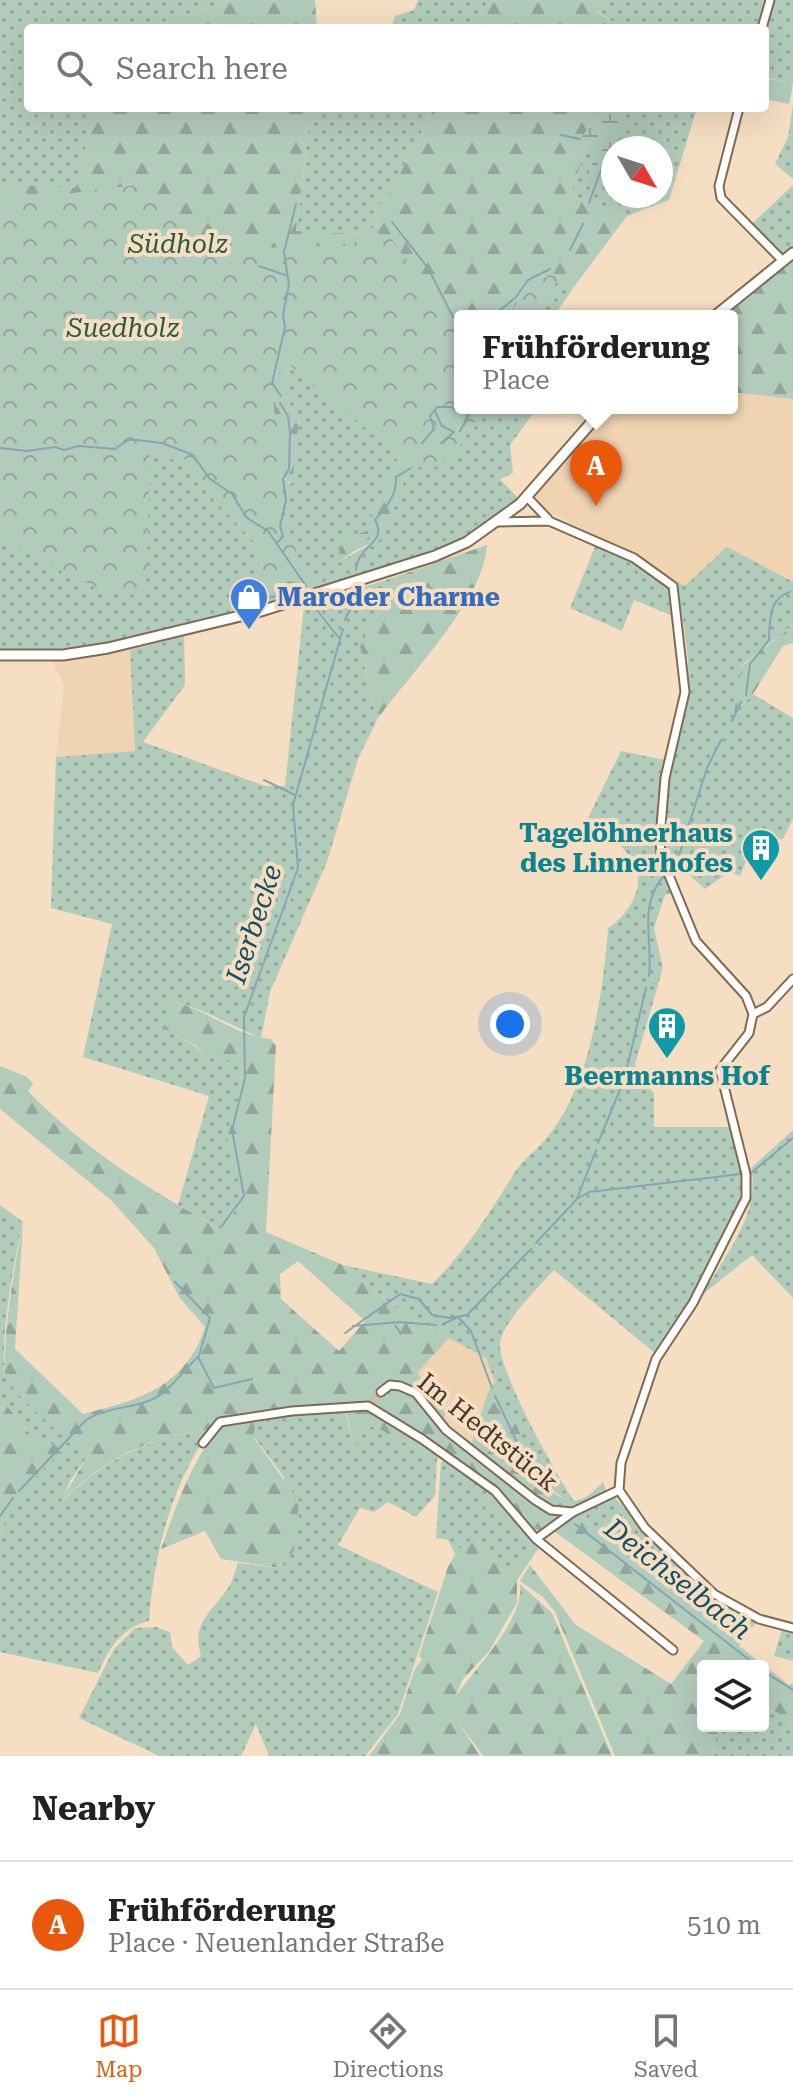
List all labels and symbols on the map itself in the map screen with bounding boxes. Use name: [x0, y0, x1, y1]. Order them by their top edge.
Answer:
north arrow: [601, 136, 673, 208]
park label: Südholz: [127, 229, 228, 259]
park label: Suedholz: [66, 313, 179, 343]
pin: A: [570, 440, 622, 506]
shop icon: Maroder Charme: [228, 576, 270, 631]
place label: Maroder Charme: [277, 582, 500, 612]
place label: Tagelöhnerhaus des Linnerhofes: [519, 818, 733, 878]
building icon: Tagelöhnerhaus des Linnerhofes: [740, 827, 782, 882]
water label: Iserbecke: [219, 861, 289, 988]
your location: [490, 1004, 530, 1044]
building icon: Beermanns Hof: [646, 1005, 688, 1060]
place label: Beermanns Hof: [564, 1061, 771, 1091]
street label: Im Hedtstück: [412, 1366, 564, 1498]
water label: Deichselbach: [597, 1511, 758, 1646]

